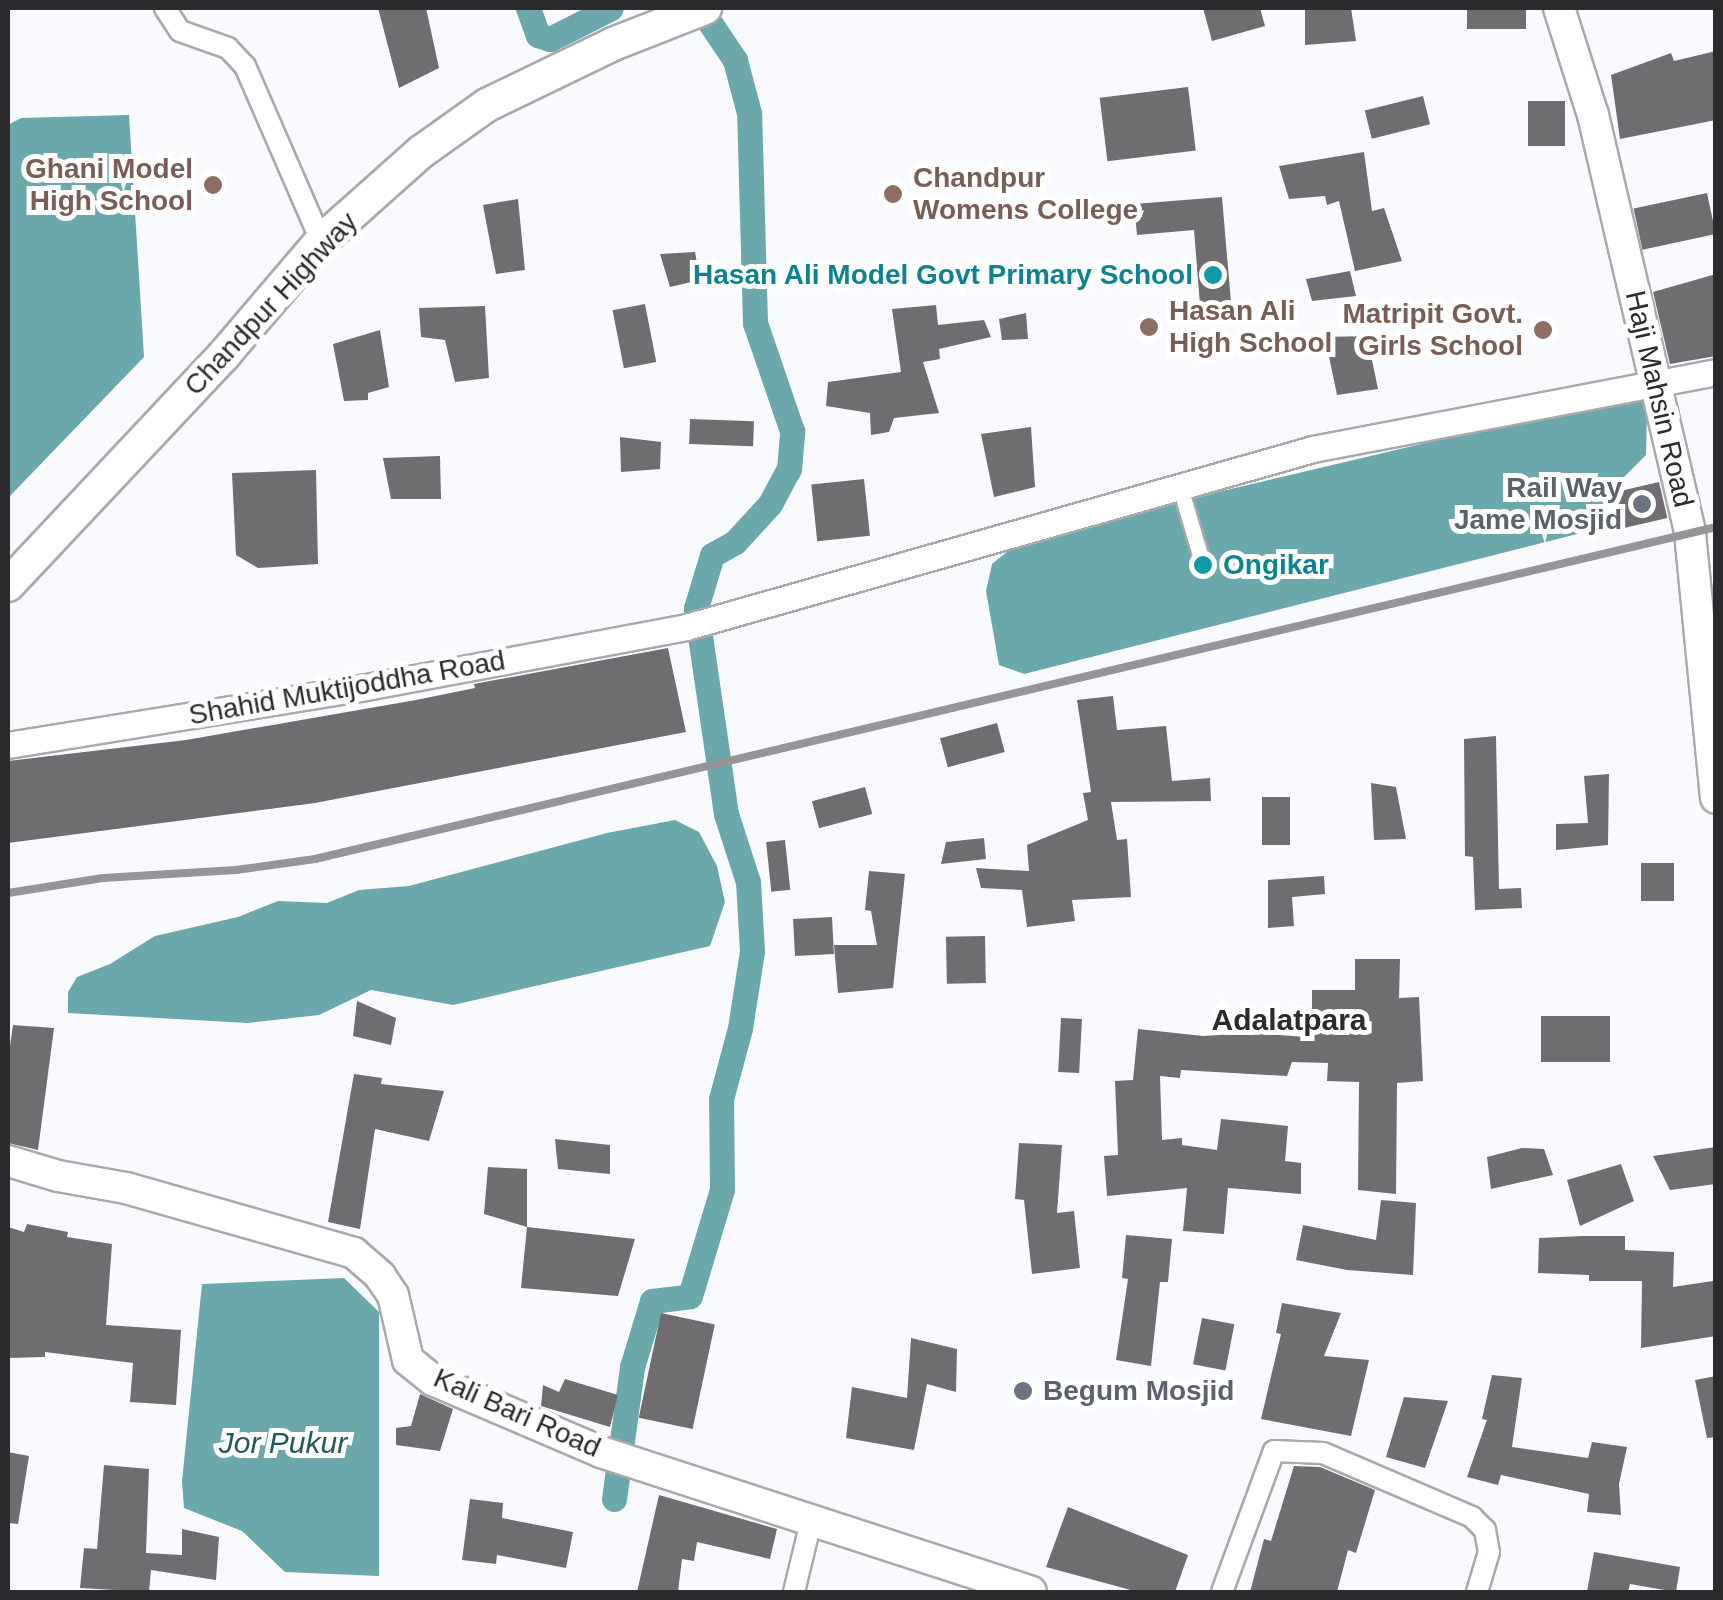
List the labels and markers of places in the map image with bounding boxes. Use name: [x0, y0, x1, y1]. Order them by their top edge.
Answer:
place label: Ghani Model High School: [25, 152, 193, 218]
place label: Chandpur Womens College: [913, 161, 1138, 227]
marker: Ghani Model High School: [202, 174, 224, 196]
marker: Chandpur Womens College: [882, 183, 904, 205]
place label: Hasan Ali Model Govt Primary School: [692, 258, 1193, 292]
marker: Hasan Ali Model Govt Primary School: [1202, 264, 1224, 286]
place label: Hasan Ali High School: [1169, 294, 1332, 360]
place label: Matripit Govt. Girls School: [1343, 297, 1523, 363]
marker: Hasan Ali High School: [1138, 316, 1160, 338]
marker: Matripit Govt. Girls School: [1532, 319, 1554, 341]
place label: Rail Way Jame Mosjid: [1454, 471, 1622, 537]
marker: Rail Way Jame Mosjid: [1631, 493, 1653, 515]
place label: Ongikar: [1223, 548, 1329, 582]
marker: Ongikar: [1192, 554, 1214, 576]
place label: Begum Mosjid: [1043, 1374, 1234, 1408]
marker: Begum Mosjid: [1012, 1380, 1034, 1402]

